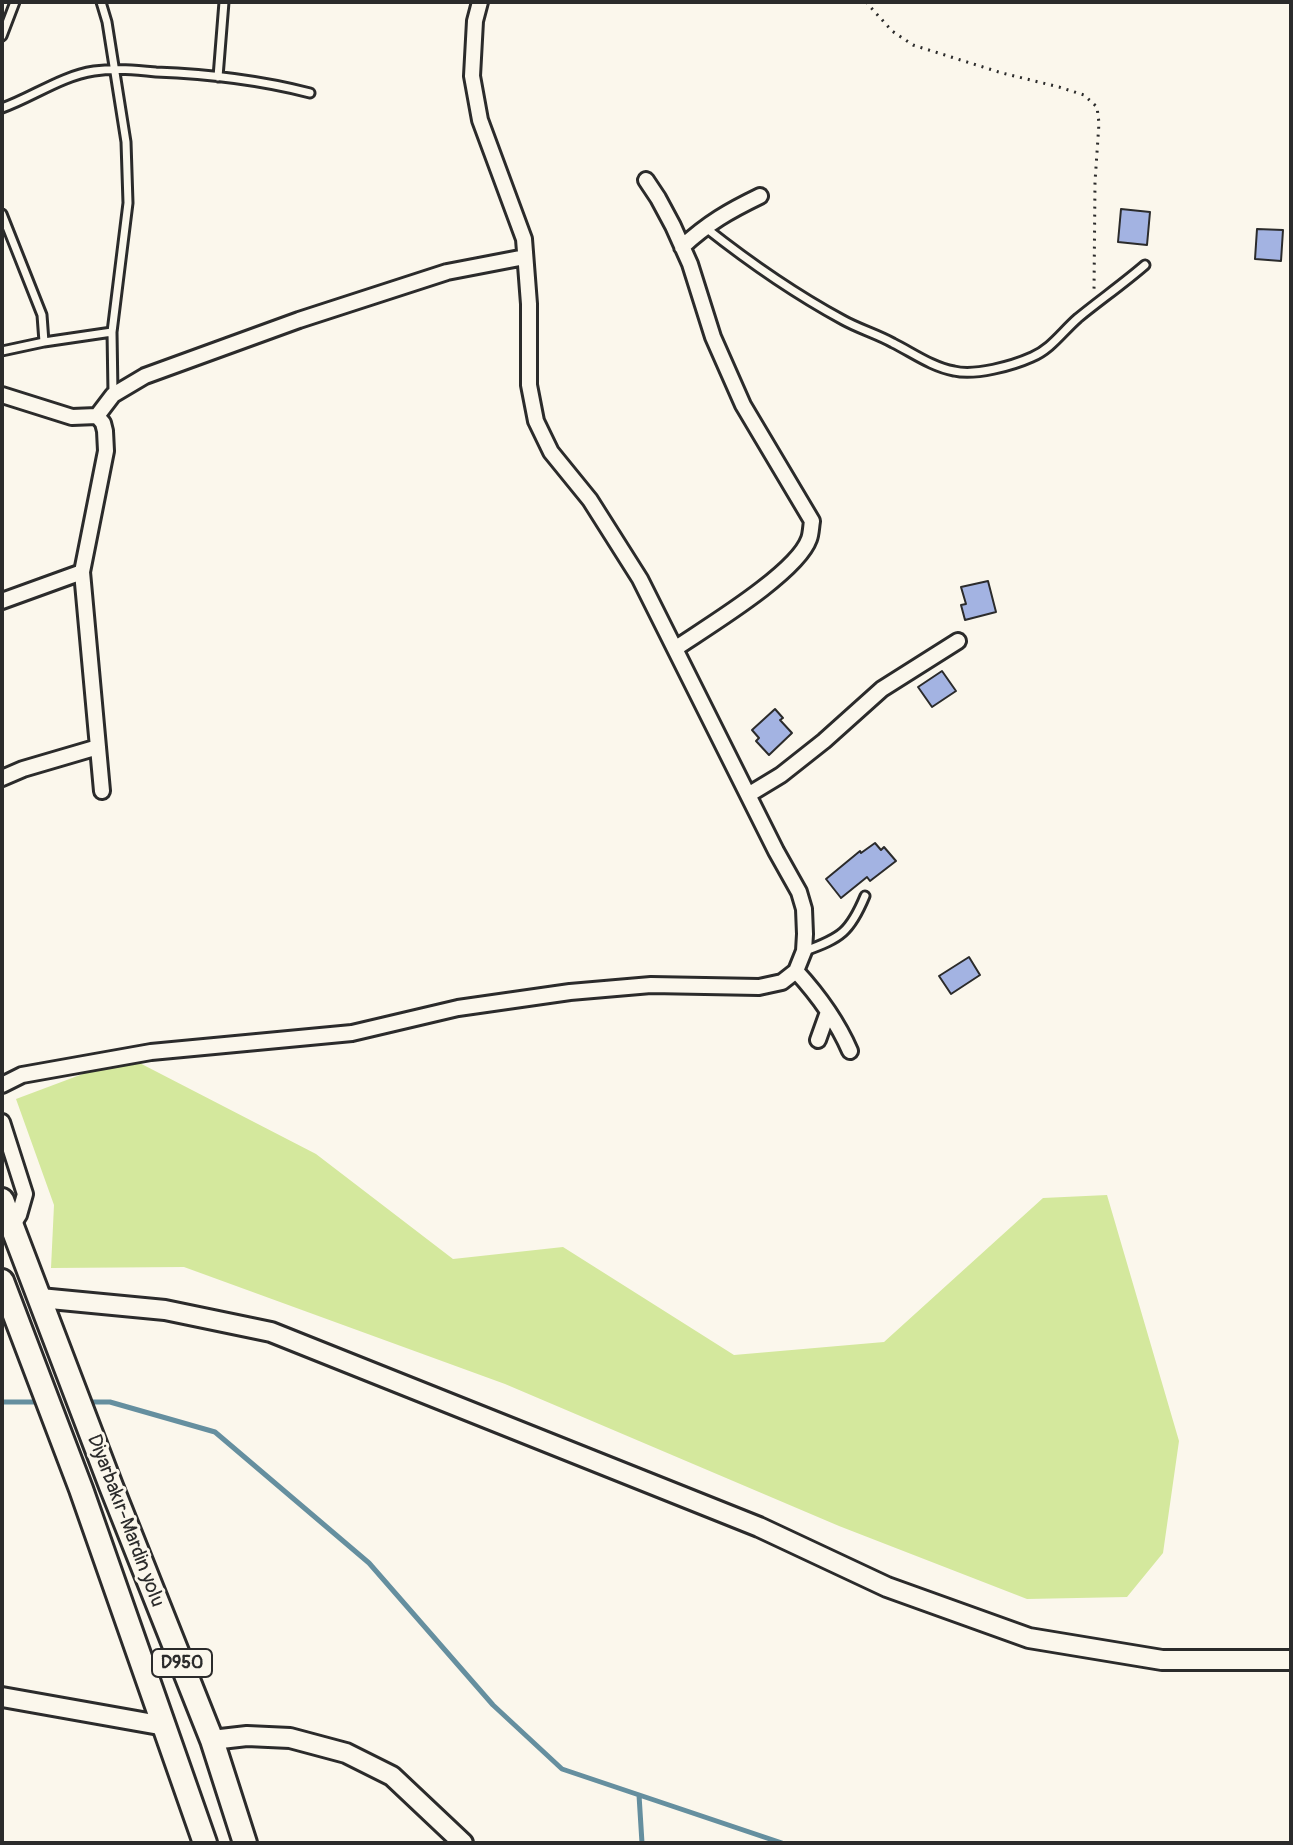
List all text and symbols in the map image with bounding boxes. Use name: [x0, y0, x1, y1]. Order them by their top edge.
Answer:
street label: Diyarbakır-Mardin yolu: [81, 1431, 169, 1611]
road number: D950: [152, 1649, 212, 1677]

